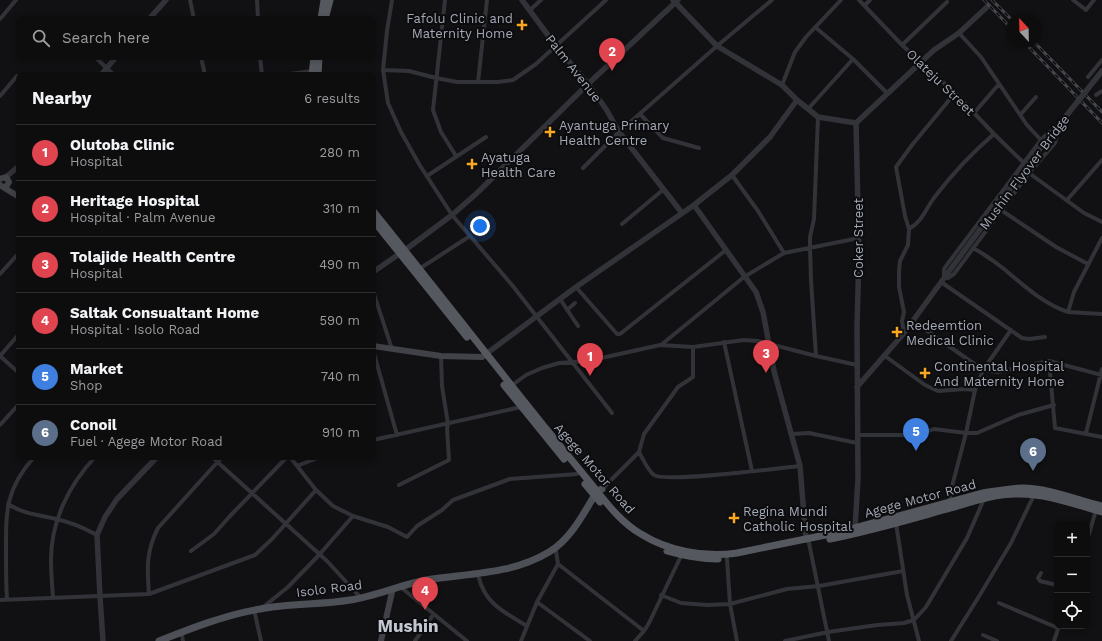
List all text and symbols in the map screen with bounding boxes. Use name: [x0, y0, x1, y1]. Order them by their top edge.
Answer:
place label: Fafolu Clinic and Maternity Home: [406, 11, 513, 41]
north arrow: [1006, 12, 1042, 48]
search box: [16, 16, 376, 60]
marker: Fafolu Clinic and Maternity Home: [516, 19, 528, 31]
icon: search: [30, 27, 52, 49]
text: Search here: [62, 29, 150, 47]
street label: Palm Avenue: [543, 32, 605, 105]
pin: 2: [599, 38, 625, 71]
street label: Olateju Street: [904, 46, 978, 119]
text: Nearby: [32, 88, 91, 108]
text: 6 results: [304, 91, 360, 106]
street label: Mushin Flyover Bridge: [976, 112, 1072, 233]
place label: Ayantuga Primary Health Centre: [559, 118, 669, 148]
marker: Ayantuga Primary Health Centre: [544, 126, 556, 138]
text: Olutoba Clinic: [70, 136, 175, 154]
text: 1: [42, 145, 48, 160]
text: 280 m: [320, 145, 360, 160]
place label: Ayatuga Health Care: [481, 150, 556, 180]
text: Hospital: [70, 154, 122, 169]
marker: Ayatuga Health Care: [466, 158, 478, 170]
text: Heritage Hospital: [70, 192, 200, 210]
street label: Coker Street: [851, 197, 866, 278]
text: 2: [41, 201, 49, 216]
text: 310 m: [322, 201, 360, 216]
text: Hospital · Palm Avenue: [70, 210, 215, 225]
your location: [470, 216, 490, 236]
text: Tolajide Health Centre: [70, 248, 235, 266]
text: 3: [41, 257, 49, 272]
text: 490 m: [319, 257, 360, 272]
text: Hospital: [70, 266, 122, 281]
text: Saltak Consualtant Home: [70, 304, 259, 322]
text: 4: [41, 313, 49, 328]
text: 590 m: [320, 313, 360, 328]
place label: Redeemtion Medical Clinic: [906, 318, 994, 348]
text: Hospital · Isolo Road: [70, 322, 200, 337]
marker: Redeemtion Medical Clinic: [891, 326, 903, 338]
pin: 3: [753, 340, 779, 373]
pin: 1: [577, 343, 603, 376]
place label: Continental Hospital And Maternity Home: [934, 359, 1064, 389]
text: Market: [70, 360, 123, 378]
marker: Continental Hospital And Maternity Home: [919, 367, 931, 379]
text: 5: [41, 369, 49, 384]
text: 740 m: [321, 369, 360, 384]
text: Shop: [70, 378, 102, 393]
text: Conoil: [70, 416, 117, 434]
pin: 5: [903, 418, 929, 451]
street label: Agege Motor Road: [551, 420, 638, 517]
text: 6: [41, 425, 49, 440]
text: 910 m: [322, 425, 360, 440]
text: Fuel · Agege Motor Road: [70, 434, 223, 449]
pin: 6: [1020, 438, 1046, 471]
street label: Agege Motor Road: [863, 476, 978, 521]
place label: Regina Mundi Catholic Hospital: [743, 504, 852, 534]
marker: Regina Mundi Catholic Hospital: [728, 512, 740, 524]
map controls: [1054, 521, 1090, 629]
button: +: [1054, 521, 1090, 557]
button: −: [1054, 557, 1090, 593]
street label: Isolo Road: [295, 577, 363, 600]
pin: 4: [412, 577, 438, 610]
button: locate: [1054, 593, 1090, 629]
district label: Mushin: [377, 616, 439, 636]

